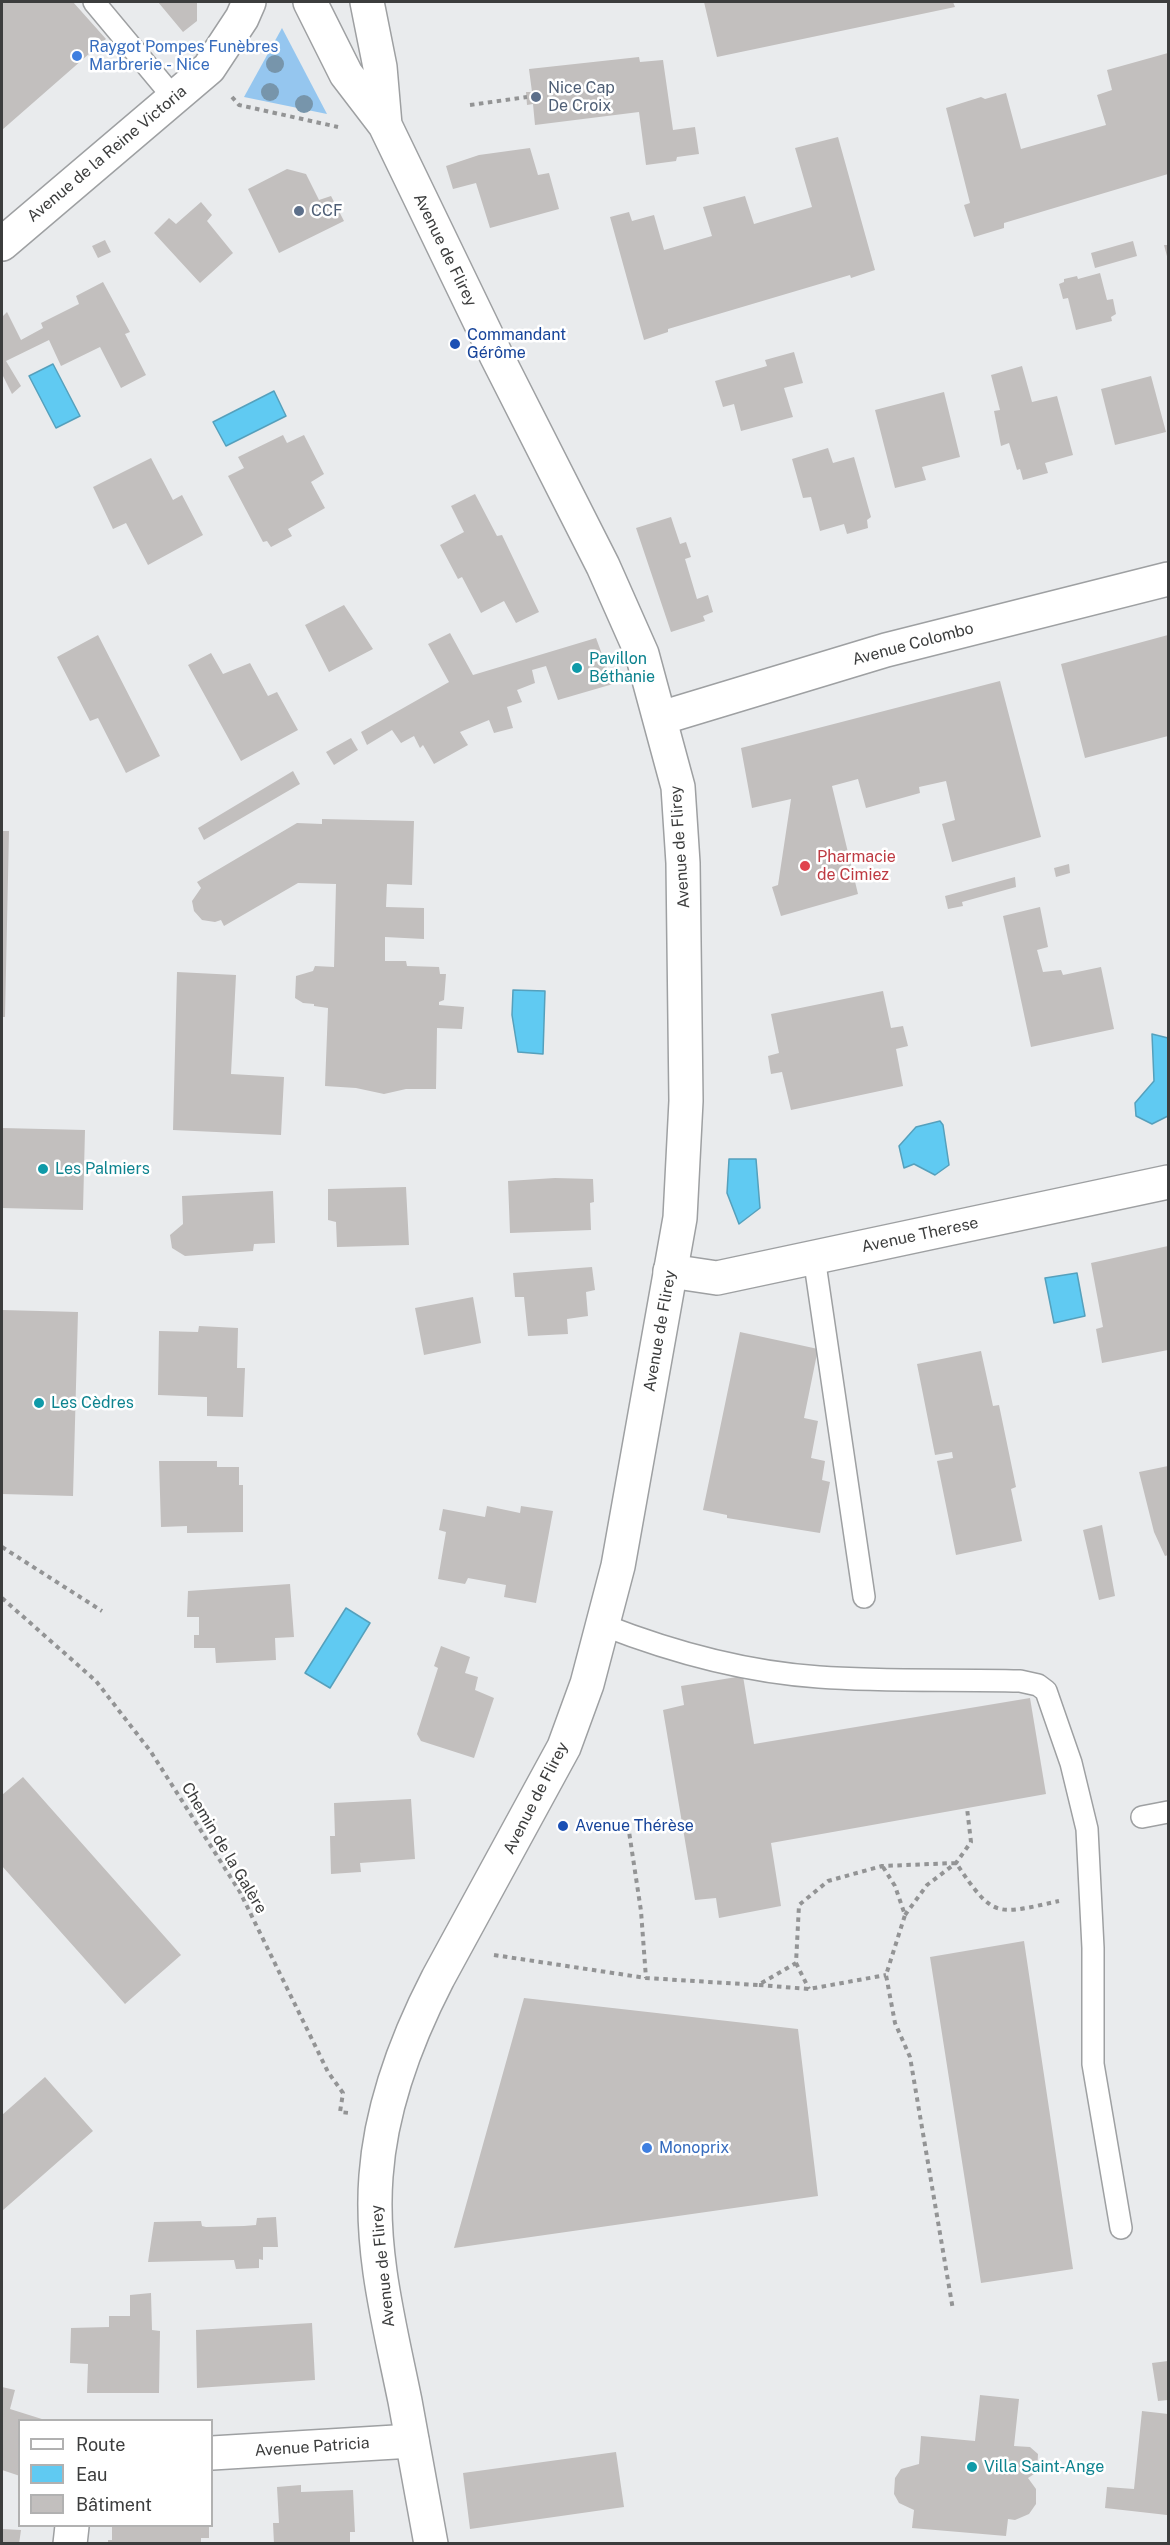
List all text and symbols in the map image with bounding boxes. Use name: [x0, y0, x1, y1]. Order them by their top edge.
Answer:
place label: Raygot Pompes Funèbres Marbrerie - Nice: [89, 37, 278, 75]
marker: Raygot Pompes Funèbres Marbrerie - Nice: [70, 49, 84, 63]
place label: Nice Cap De Croix: [548, 78, 615, 116]
street label: Avenue de la Reine Victoria: [24, 82, 190, 226]
marker: Nice Cap De Croix: [529, 90, 543, 104]
street label: Avenue de Flirey: [409, 190, 481, 310]
place label: CCF: [311, 201, 343, 221]
marker: CCF: [292, 204, 306, 218]
place label: Commandant Gérôme: [467, 325, 566, 363]
marker: Commandant Gérôme: [448, 337, 462, 351]
street label: Avenue Colombo: [850, 619, 976, 669]
place label: Pavillon Béthanie: [589, 649, 655, 687]
marker: Pavillon Béthanie: [570, 661, 584, 675]
street label: Avenue de Flirey: [666, 785, 694, 909]
place label: Pharmacie de Cimiez: [817, 847, 896, 885]
marker: Pharmacie de Cimiez: [798, 859, 812, 873]
place label: Les Palmiers: [55, 1159, 150, 1179]
marker: Les Palmiers: [36, 1162, 50, 1176]
street label: Avenue Therese: [860, 1213, 980, 1257]
street label: Avenue de Flirey: [640, 1269, 680, 1393]
place label: Les Cèdres: [51, 1393, 134, 1413]
marker: Les Cèdres: [32, 1396, 46, 1410]
street label: Avenue de Flirey: [499, 1739, 573, 1857]
street label: Chemin de la Galère: [177, 1779, 271, 1917]
place label: Avenue Thérèse: [575, 1816, 694, 1836]
marker: Avenue Thérèse: [556, 1819, 570, 1833]
place label: Monoprix: [659, 2138, 729, 2158]
marker: Monoprix: [640, 2141, 654, 2155]
street label: Avenue de Flirey: [367, 2204, 399, 2328]
legend: [18, 2419, 213, 2527]
street label: Avenue Patricia: [254, 2433, 370, 2461]
text: Route: [76, 2434, 125, 2455]
place label: Villa Saint-Ange: [984, 2457, 1104, 2477]
marker: Villa Saint-Ange: [965, 2460, 979, 2474]
text: Eau: [76, 2464, 107, 2485]
text: Bâtiment: [76, 2494, 152, 2515]

